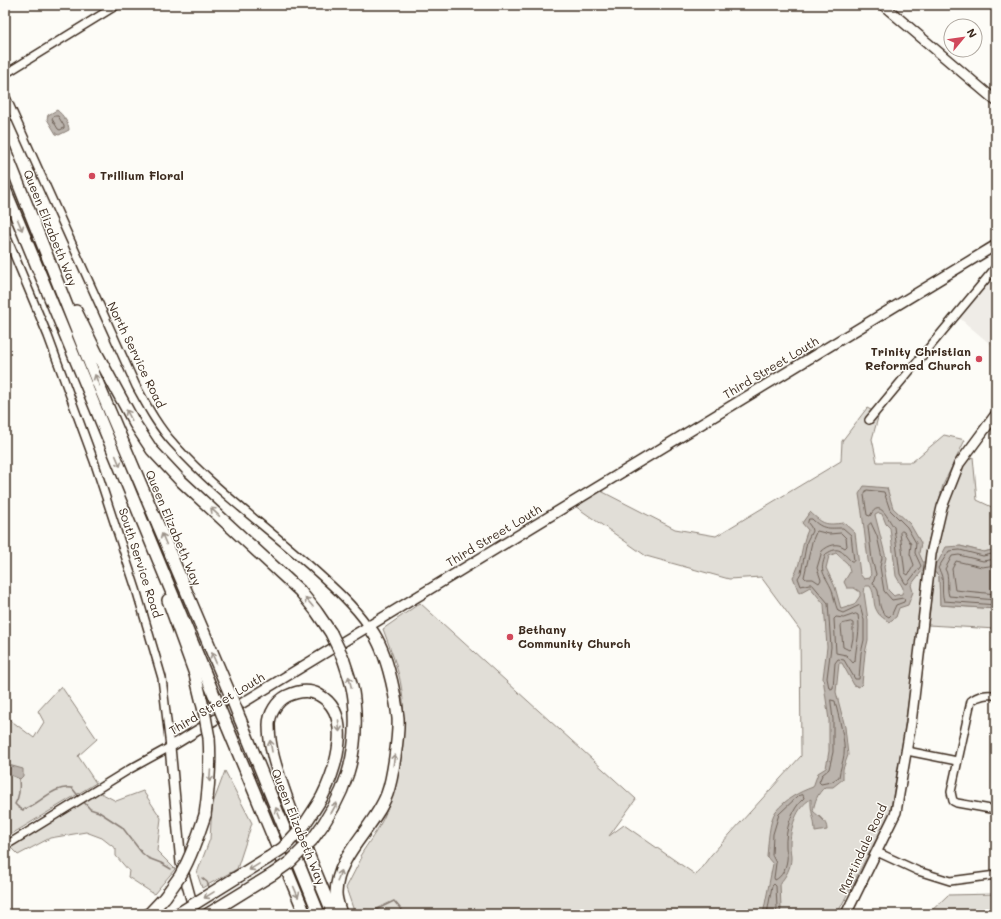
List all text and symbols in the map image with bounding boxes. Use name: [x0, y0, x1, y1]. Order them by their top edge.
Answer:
north arrow: [943, 18, 983, 58]
text: N: [964, 26, 981, 40]
street label: Queen Elizabeth Way: [20, 167, 82, 288]
place label: Trillium Floral: [100, 167, 184, 183]
marker: Trillium Floral: [87, 171, 97, 181]
one-way arrow: [17, 218, 24, 230]
street label: North Service Road: [104, 299, 170, 411]
street label: Third Street Louth: [720, 332, 821, 402]
place label: Trinity Christian Reformed Church: [865, 343, 971, 373]
marker: Trinity Christian Reformed Church: [974, 354, 984, 364]
one-way arrow: [92, 375, 100, 387]
one-way arrow: [125, 409, 133, 421]
one-way arrow: [115, 455, 122, 467]
street label: Queen Elizabeth Way: [142, 467, 206, 588]
street label: Third Street Louth: [443, 500, 544, 570]
street label: South Service Road: [116, 506, 166, 620]
one-way arrow: [210, 508, 220, 517]
one-way arrow: [159, 533, 167, 545]
one-way arrow: [304, 596, 313, 607]
place label: Bethany Community Church: [518, 621, 630, 651]
marker: Bethany Community Church: [505, 632, 515, 642]
one-way arrow: [210, 653, 218, 665]
street label: Third Street Louth: [166, 668, 267, 738]
one-way arrow: [346, 676, 354, 689]
one-way arrow: [335, 719, 342, 732]
one-way arrow: [267, 740, 275, 753]
one-way arrow: [390, 754, 398, 767]
street label: Queen Elizabeth Way: [268, 766, 330, 887]
one-way arrow: [206, 769, 213, 782]
street label: Martindale Road: [834, 800, 890, 896]
one-way arrow: [330, 802, 338, 814]
one-way arrow: [274, 808, 282, 820]
one-way arrow: [248, 864, 260, 872]
one-way arrow: [336, 870, 343, 883]
one-way arrow: [292, 885, 300, 897]
one-way arrow: [204, 891, 215, 899]

